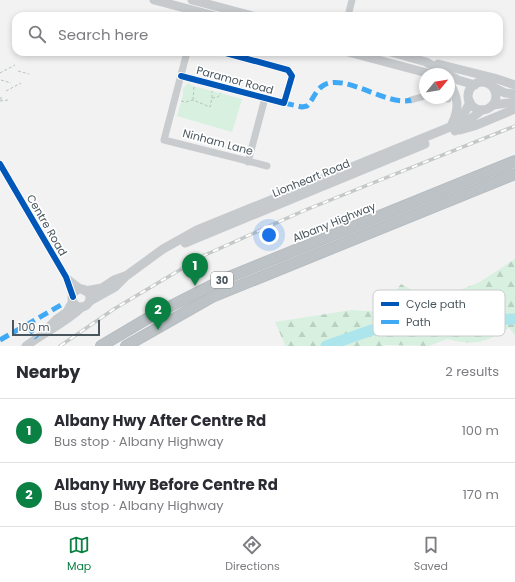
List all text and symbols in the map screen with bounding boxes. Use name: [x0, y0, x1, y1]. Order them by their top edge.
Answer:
search box: [12, 12, 503, 56]
icon: search: [26, 23, 48, 45]
text: Search here: [58, 24, 148, 45]
street label: Paramor Road: [195, 62, 275, 98]
north arrow: [419, 68, 455, 104]
street label: Ninham Lane: [181, 125, 255, 159]
street label: Lionheart Road: [270, 155, 352, 201]
street label: Centre Road: [23, 191, 71, 259]
street label: Albany Highway: [290, 198, 379, 246]
your location: [259, 225, 279, 245]
pin: 1: [182, 253, 208, 286]
road number: 30: [211, 272, 233, 288]
legend: [373, 290, 505, 336]
text: Cycle path: [406, 296, 466, 312]
pin: 2: [145, 297, 171, 330]
text: Path: [406, 314, 431, 330]
scale bar: [12, 318, 100, 337]
text: 100 m: [18, 319, 50, 335]
text: Nearby: [16, 360, 80, 384]
text: 2 results: [445, 362, 499, 381]
text: Albany Hwy After Centre Rd: [54, 410, 266, 431]
text: 1: [27, 421, 31, 440]
text: 100 m: [462, 421, 499, 440]
text: Bus stop · Albany Highway: [54, 432, 224, 451]
text: Albany Hwy Before Centre Rd: [54, 474, 278, 495]
text: 2: [25, 485, 33, 504]
text: 170 m: [463, 485, 499, 504]
text: Bus stop · Albany Highway: [54, 496, 224, 515]
tab: Map: [67, 534, 91, 575]
tab: Directions: [225, 534, 280, 575]
tab: Saved: [414, 534, 448, 575]

